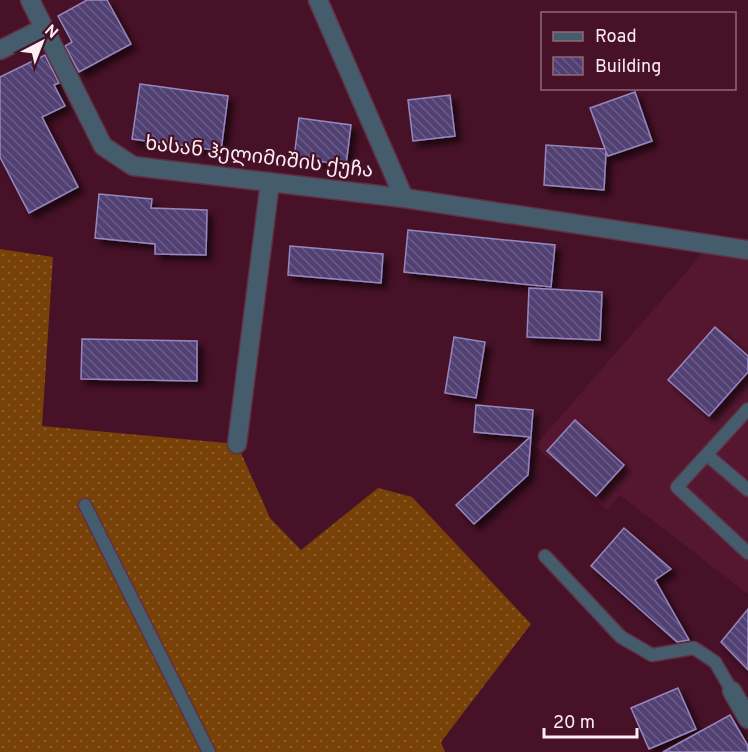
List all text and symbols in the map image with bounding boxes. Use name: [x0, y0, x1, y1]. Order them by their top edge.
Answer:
north arrow: [12, 12, 72, 72]
legend: [541, 12, 736, 90]
text: N: [40, 21, 62, 44]
text: Road: [595, 26, 637, 49]
text: Building: [595, 56, 661, 79]
street label: ხასან ჰელიმიშის ქუჩა: [143, 131, 375, 185]
scale bar: [544, 701, 637, 739]
text: 20 m: [553, 712, 595, 735]

